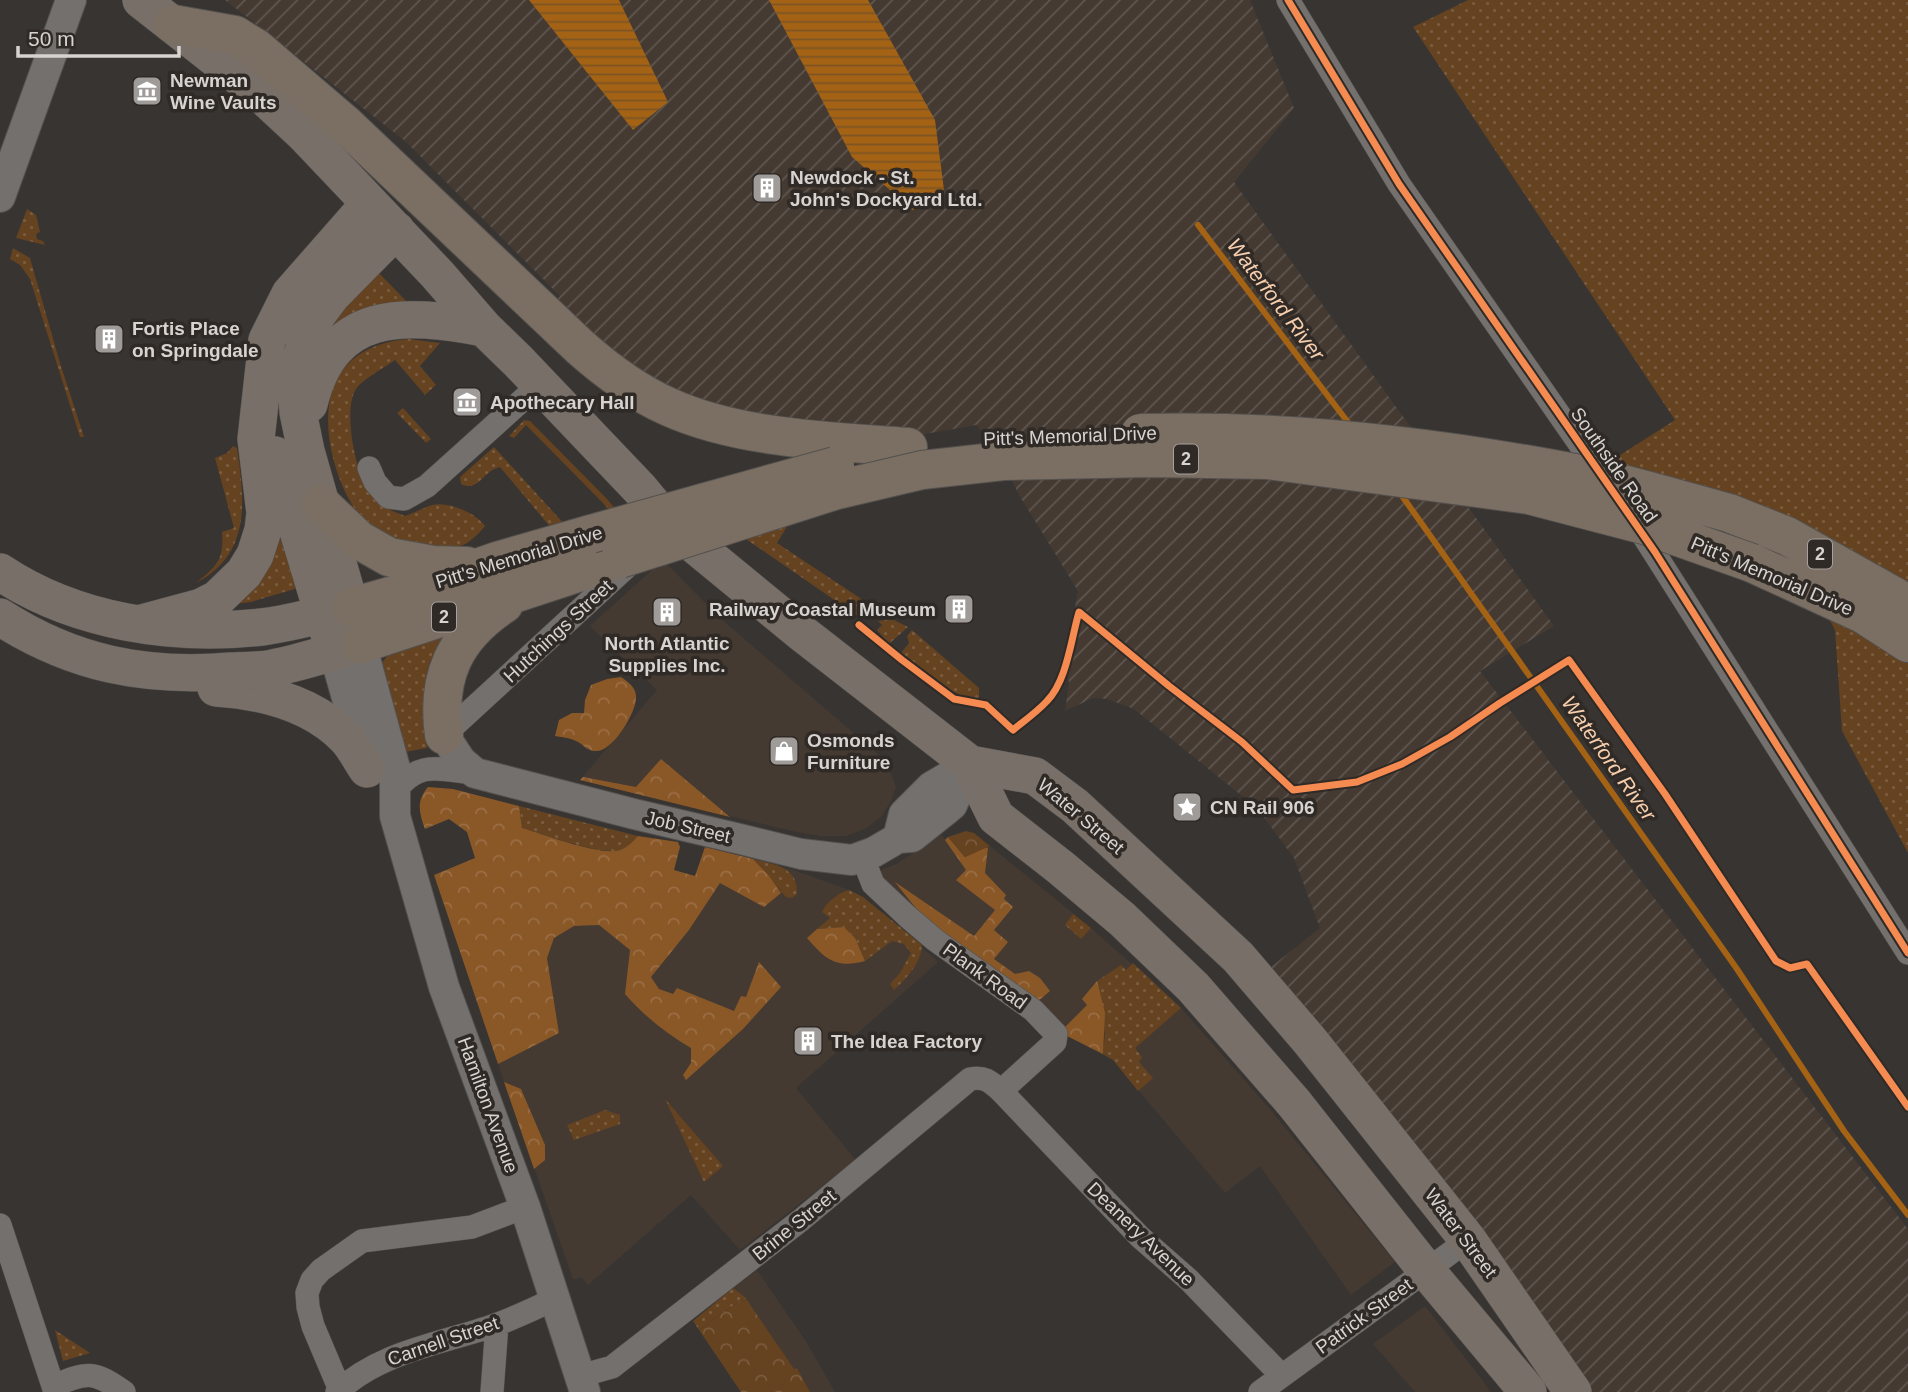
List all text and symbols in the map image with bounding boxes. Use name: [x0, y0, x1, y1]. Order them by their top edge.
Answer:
scale bar: [18, 14, 178, 58]
text: 50 m: [28, 27, 75, 50]
place label: Newman Wine Vaults: [170, 70, 276, 113]
museum icon: Newman Wine Vaults: [130, 74, 164, 108]
place label: Newdock - St. John's Dockyard Ltd.: [790, 167, 982, 210]
building icon: Newdock - St. John's Dockyard Ltd.: [750, 171, 784, 205]
water label: Waterford River: [1223, 234, 1330, 365]
place label: Fortis Place on Springdale: [132, 318, 259, 361]
building icon: Fortis Place on Springdale: [92, 322, 126, 356]
museum icon: Apothecary Hall: [450, 385, 484, 419]
place label: Apothecary Hall: [490, 392, 635, 413]
street label: Southside Road: [1567, 404, 1661, 526]
street label: Pitt's Memorial Drive: [983, 422, 1157, 450]
road number: 2: [1174, 444, 1198, 474]
street label: Pitt's Memorial Drive: [433, 522, 605, 592]
street label: Pitt's Memorial Drive: [1688, 532, 1856, 620]
road number: 2: [1808, 540, 1832, 568]
street label: Hutchings Street: [499, 575, 617, 687]
building icon: Railway Coastal Museum: [942, 592, 976, 626]
building icon: North Atlantic Supplies Inc.: [650, 595, 684, 629]
place label: Railway Coastal Museum: [709, 599, 936, 620]
road number: 2: [432, 602, 456, 632]
place label: North Atlantic Supplies Inc.: [605, 633, 730, 676]
water label: Waterford River: [1558, 691, 1661, 825]
place label: Osmonds Furniture: [807, 730, 895, 773]
shop icon: Osmonds Furniture: [767, 734, 801, 768]
street label: Water Street: [1034, 774, 1129, 859]
place icon: CN Rail 906: [1170, 790, 1204, 824]
place label: CN Rail 906: [1210, 797, 1315, 818]
street label: Job Street: [643, 807, 733, 847]
street label: Plank Road: [939, 939, 1031, 1013]
building icon: The Idea Factory: [791, 1024, 825, 1058]
place label: The Idea Factory: [831, 1031, 982, 1052]
street label: Hamilton Avenue: [454, 1034, 522, 1176]
street label: Deanery Avenue: [1083, 1178, 1199, 1290]
street label: Water Street: [1421, 1184, 1502, 1282]
street label: Brine Street: [748, 1185, 840, 1265]
street label: Patrick Street: [1312, 1274, 1417, 1358]
street label: Carnell Street: [385, 1312, 502, 1370]

